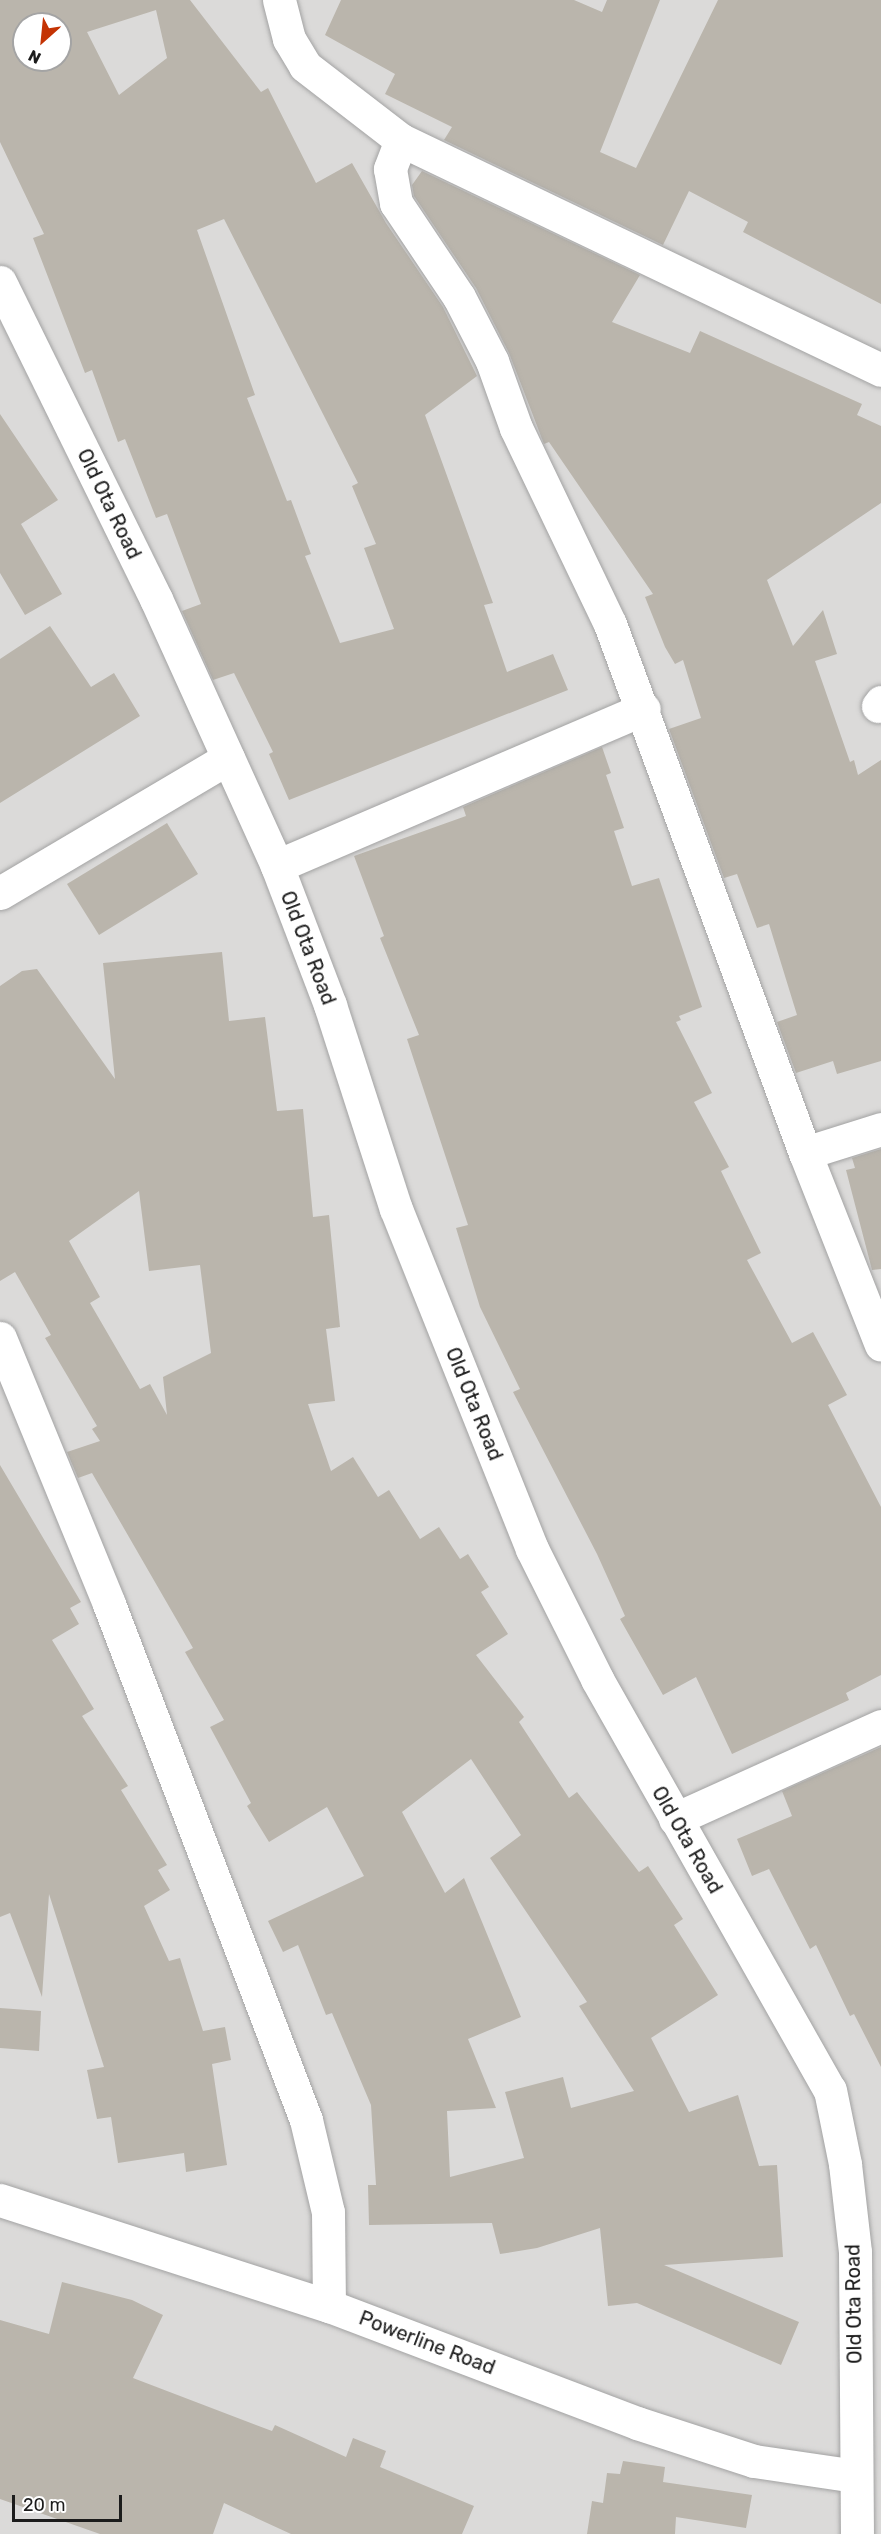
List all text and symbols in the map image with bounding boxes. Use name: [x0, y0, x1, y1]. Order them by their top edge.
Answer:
north arrow: [12, 12, 72, 72]
text: N: [25, 46, 44, 68]
street label: Old Ota Road: [72, 445, 146, 563]
street label: Old Ota Road: [275, 888, 341, 1008]
street label: Old Ota Road: [440, 1344, 508, 1464]
street label: Old Ota Road: [647, 1782, 727, 1898]
street label: Old Ota Road: [841, 2244, 867, 2364]
street label: Powerline Road: [356, 2306, 498, 2380]
scale bar: [15, 2483, 124, 2521]
text: 20 m: [23, 2494, 65, 2516]

